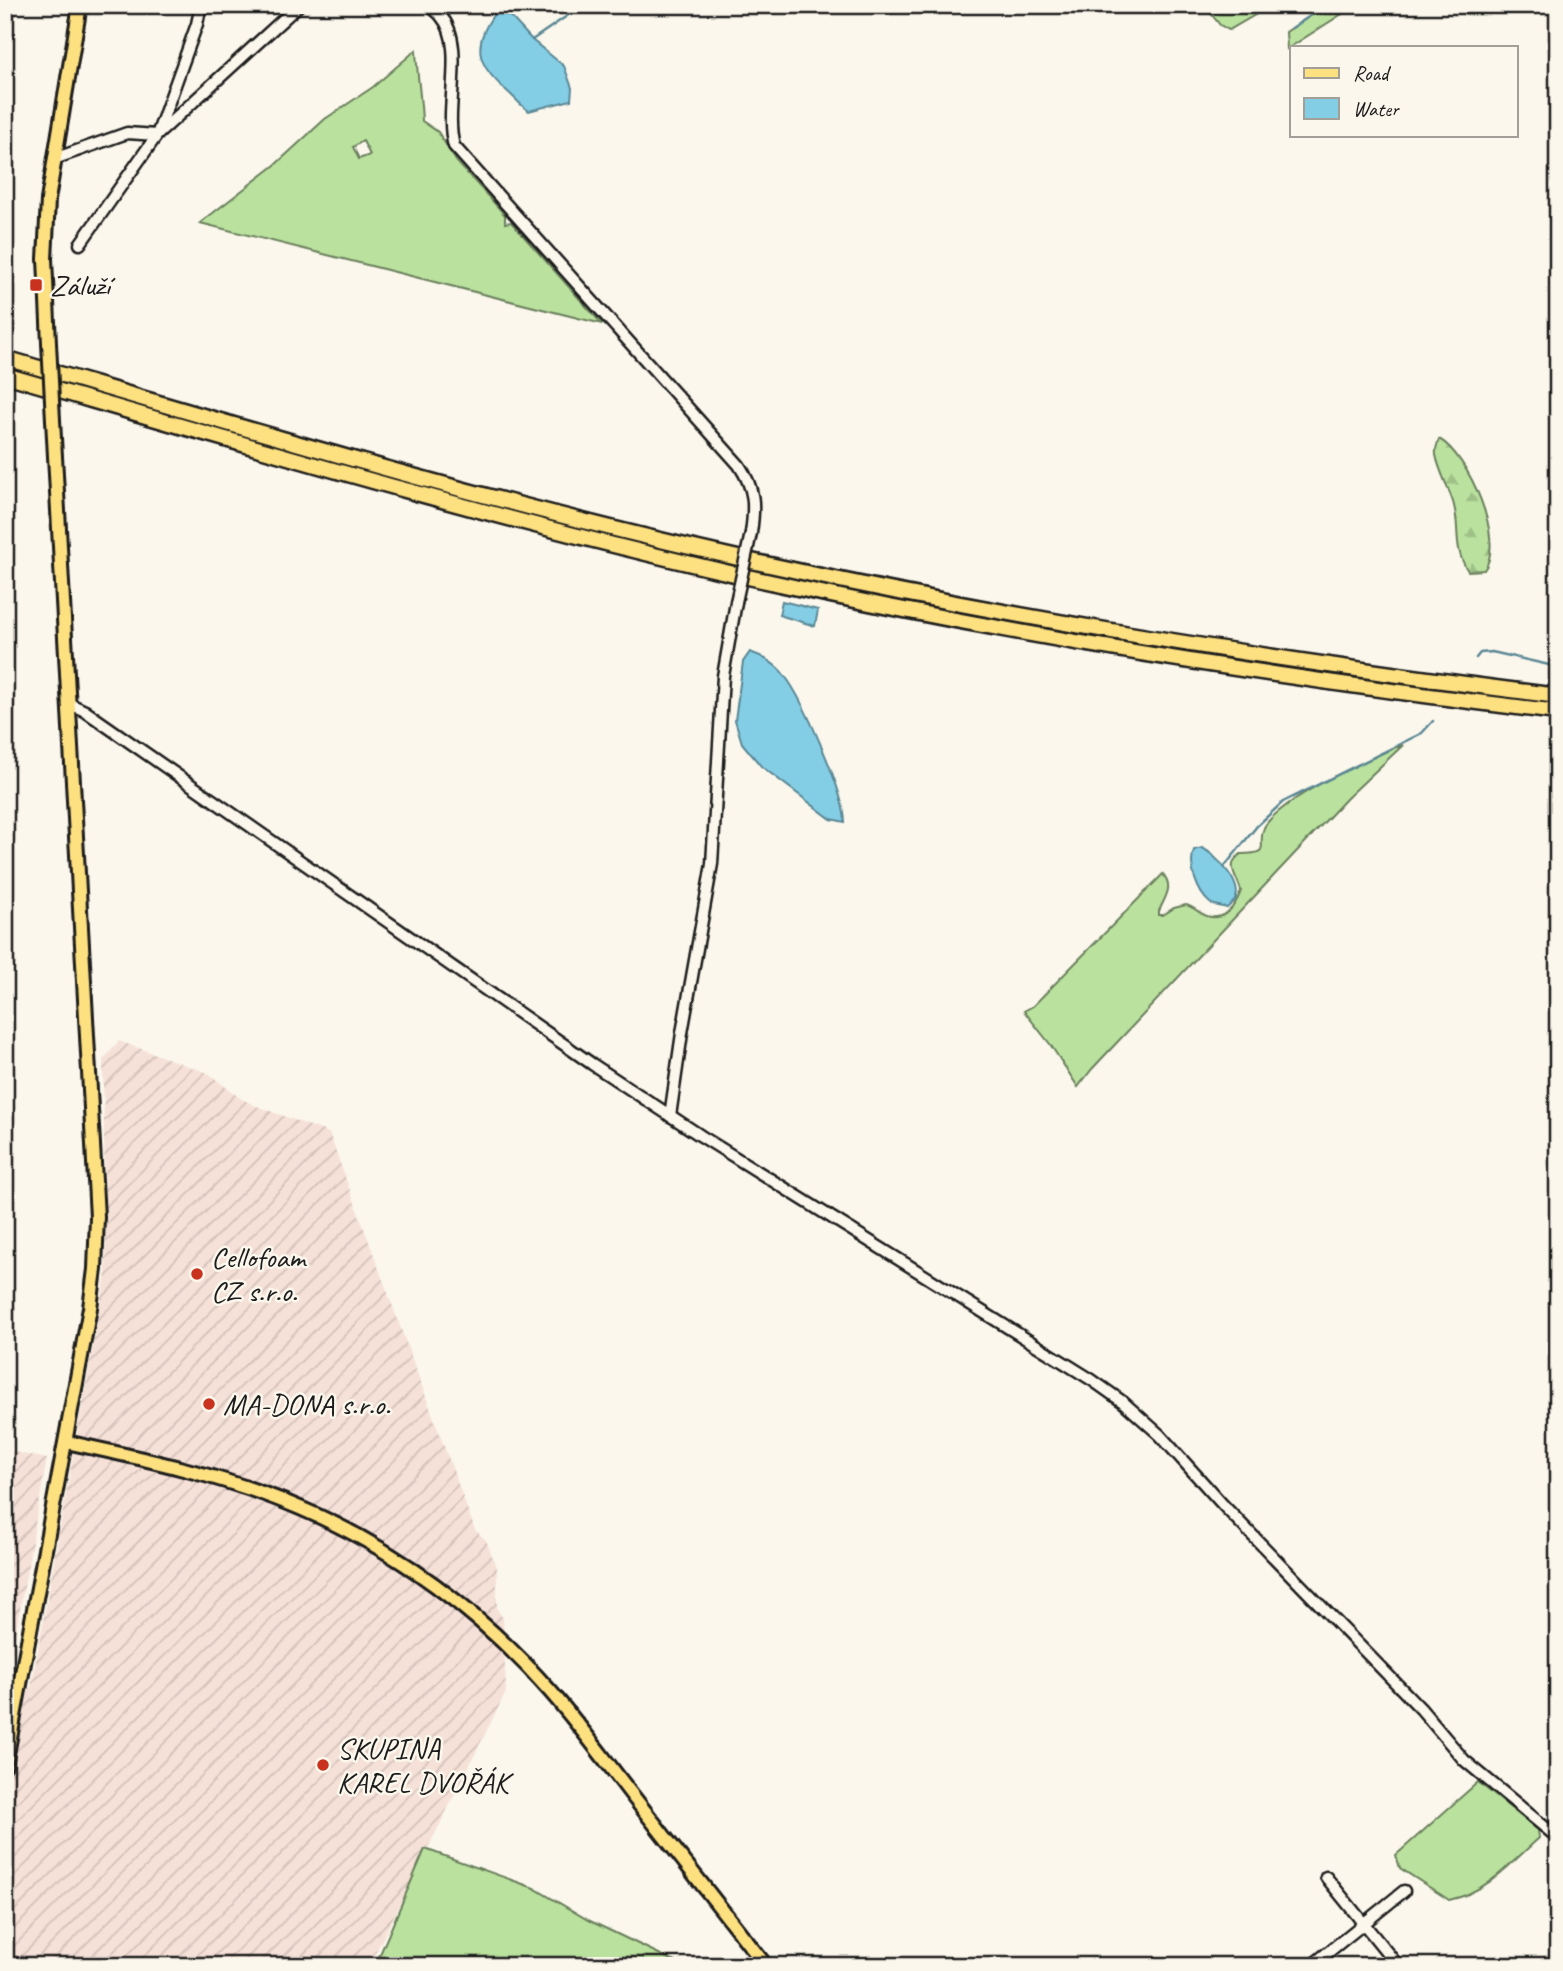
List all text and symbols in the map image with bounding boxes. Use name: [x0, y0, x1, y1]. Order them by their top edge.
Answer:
legend: [1290, 46, 1518, 136]
text: Road: [1353, 60, 1392, 86]
text: Water: [1353, 96, 1400, 122]
place label: Záluží: [50, 266, 116, 304]
marker: Záluží: [28, 277, 44, 293]
place label: Cellofoam CZ s.r.o.: [211, 1238, 307, 1310]
marker: Cellofoam CZ s.r.o.: [189, 1266, 205, 1282]
place label: MA-DONA s.r.o.: [223, 1385, 390, 1423]
marker: MA-DONA s.r.o.: [201, 1396, 217, 1412]
place label: SKUPINA KAREL DVOŘÁK: [337, 1729, 515, 1801]
marker: SKUPINA KAREL DVOŘÁK: [315, 1757, 331, 1773]

